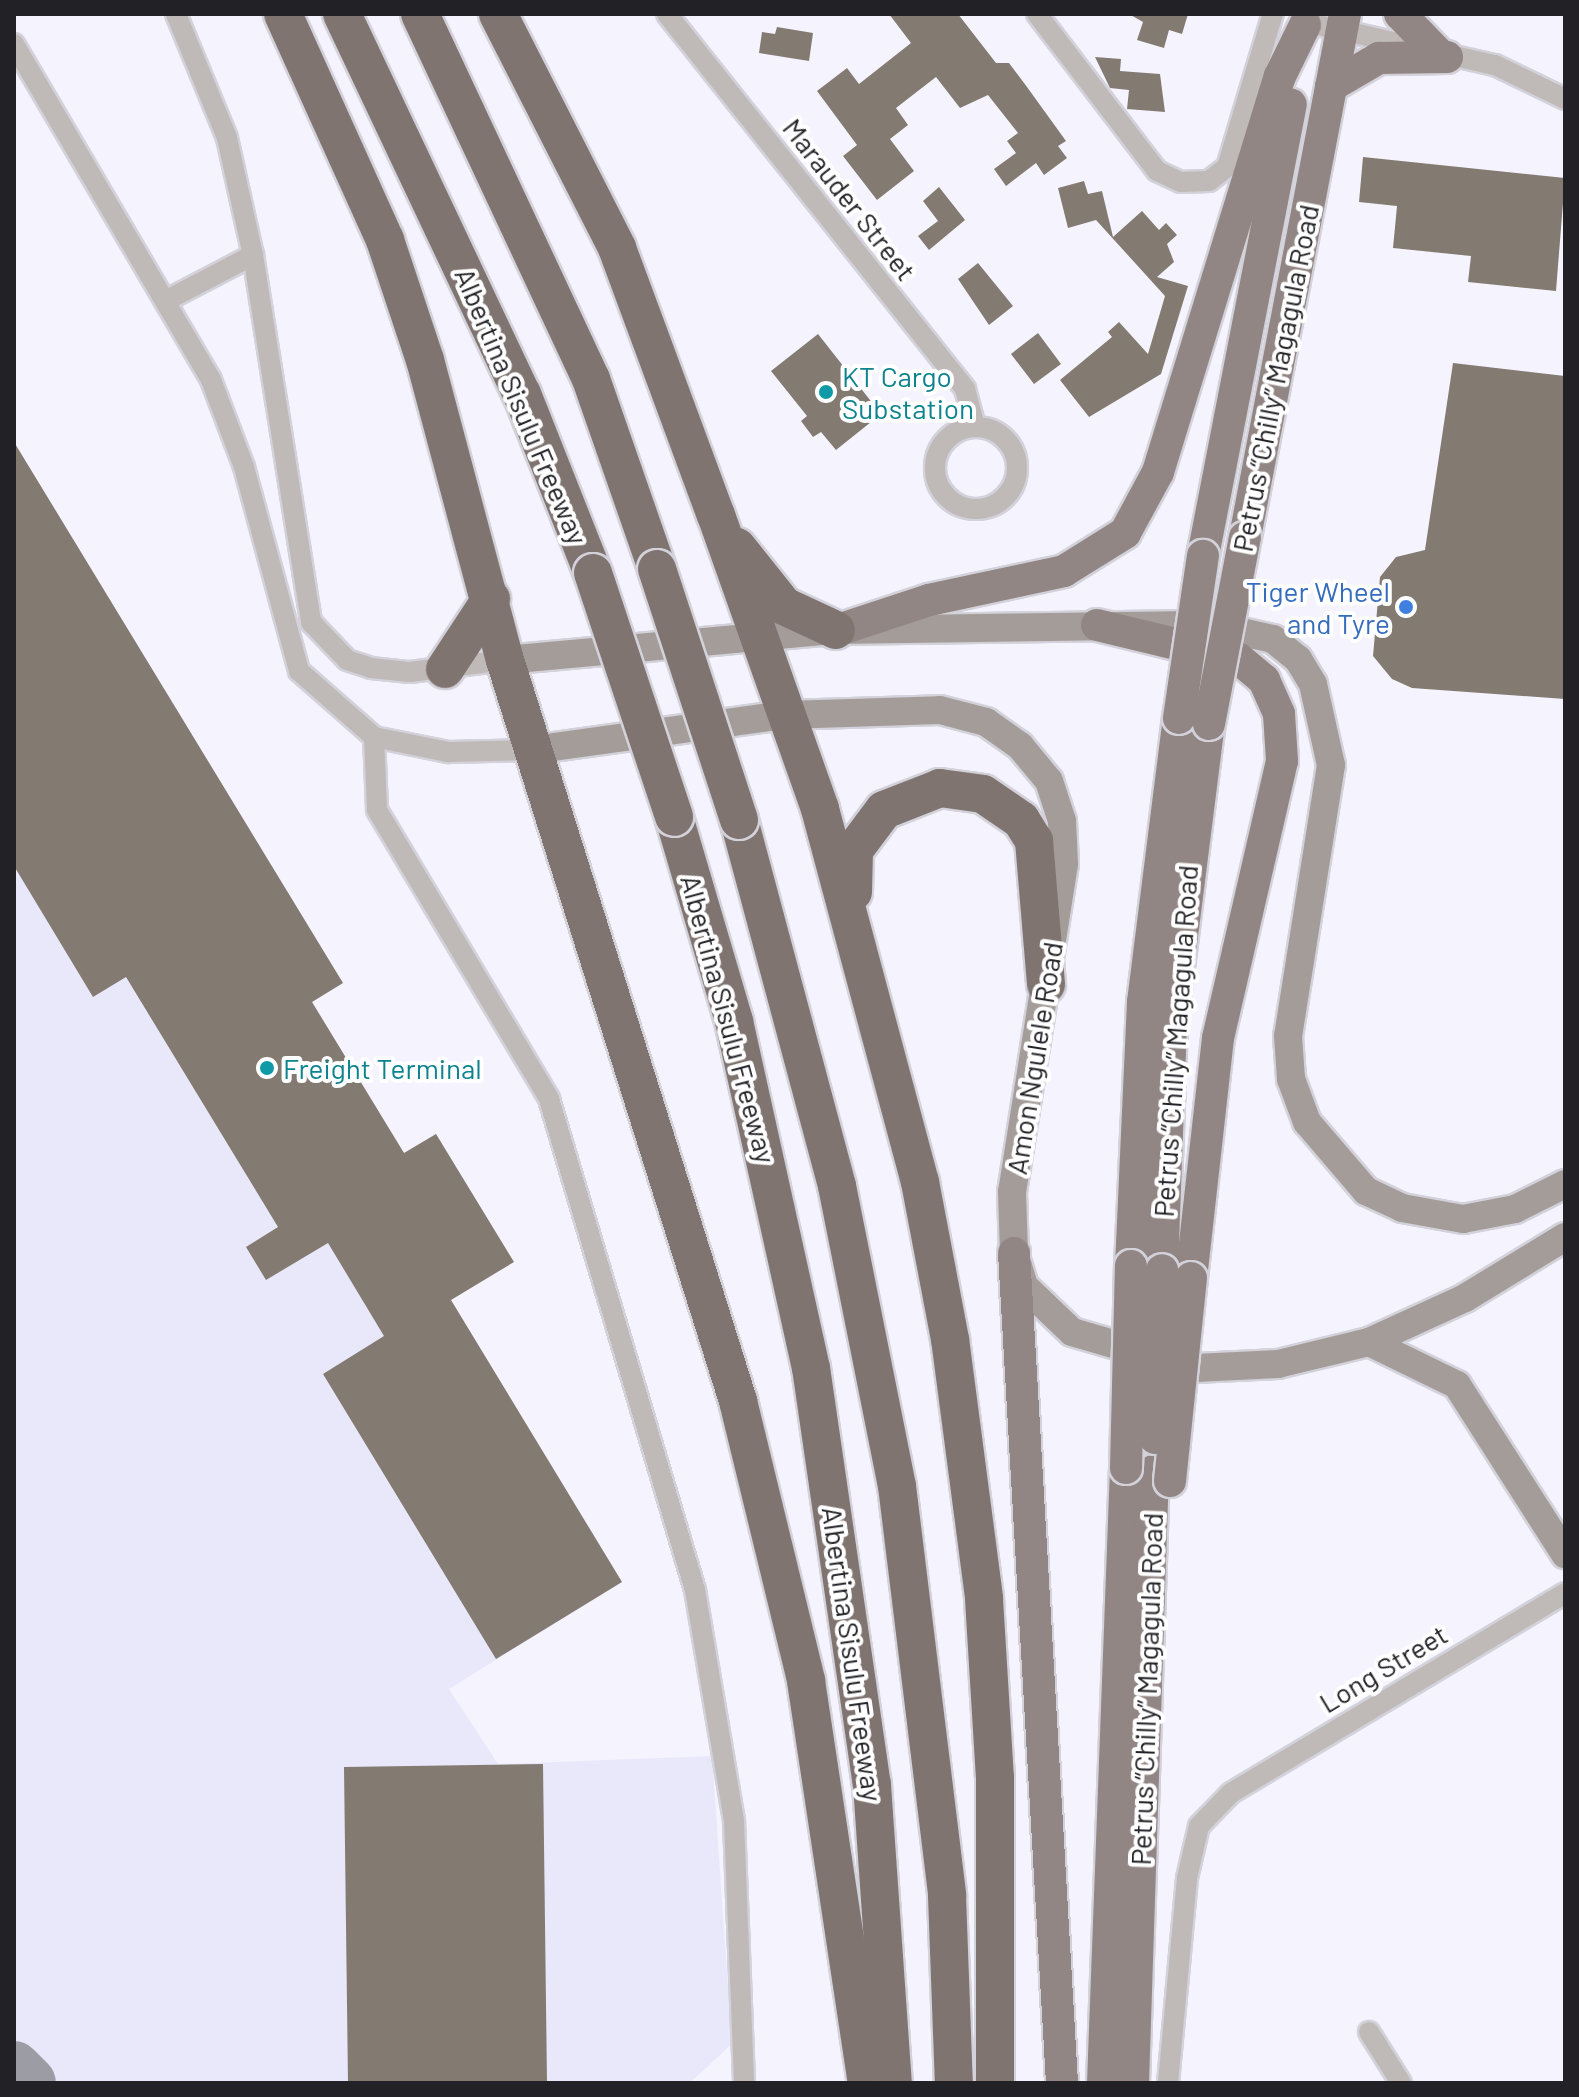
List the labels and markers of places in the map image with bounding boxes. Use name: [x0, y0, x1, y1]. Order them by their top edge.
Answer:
place label: KT Cargo Substation: [842, 359, 974, 425]
marker: KT Cargo Substation: [817, 383, 835, 401]
place label: Tiger Wheel and Tyre: [1246, 574, 1390, 640]
marker: Tiger Wheel and Tyre: [1397, 598, 1415, 616]
place label: Freight Terminal: [283, 1051, 482, 1085]
marker: Freight Terminal: [258, 1059, 276, 1077]

